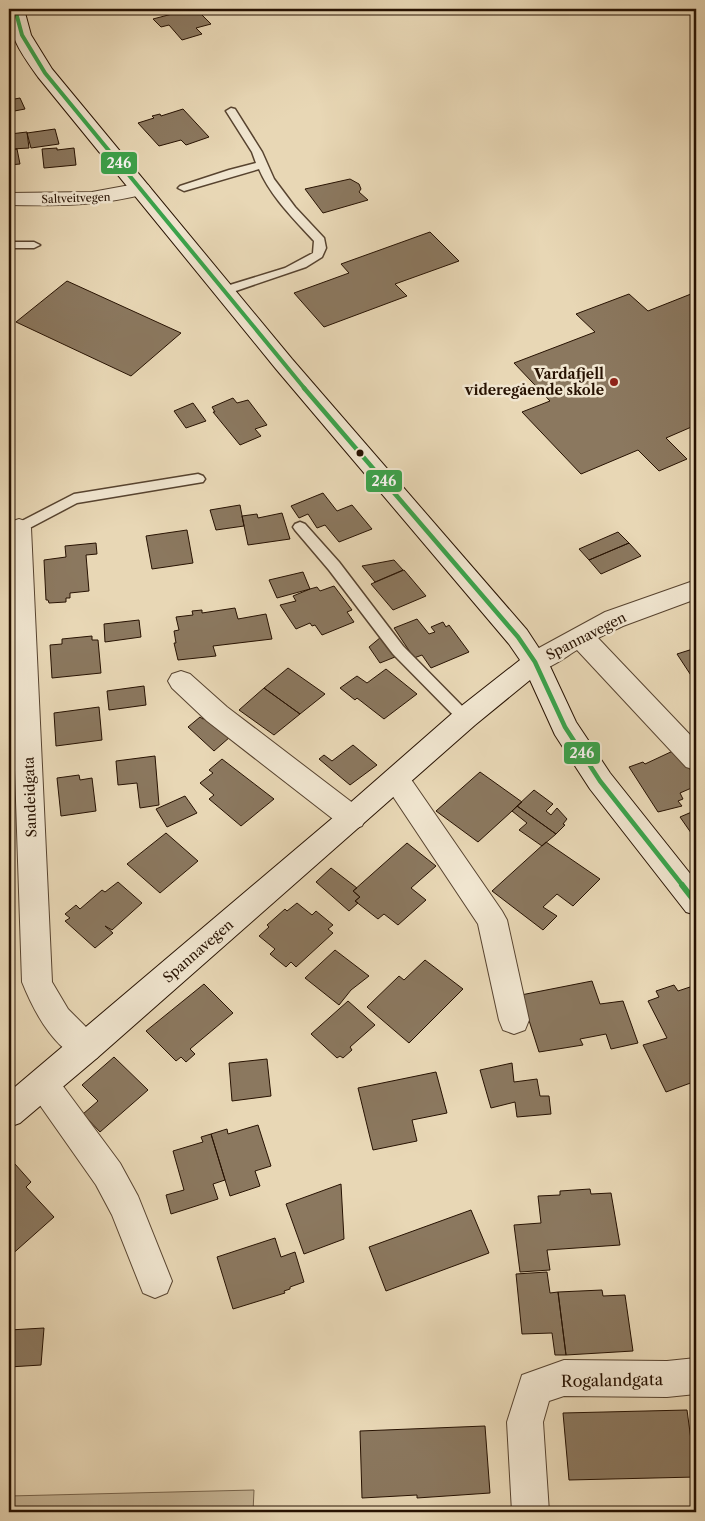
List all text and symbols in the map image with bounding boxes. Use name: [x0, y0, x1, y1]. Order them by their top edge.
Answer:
line badge: 246: [100, 151, 138, 175]
text: 246: [107, 154, 131, 172]
street label: Saltveitvegen: [41, 190, 111, 206]
place label: Vardafjell videregående skole: [464, 365, 604, 399]
marker: Vardafjell videregående skole: [608, 376, 620, 388]
unlabelled marker: [355, 448, 365, 458]
line badge: 246: [365, 469, 403, 493]
text: 246: [372, 472, 396, 490]
street label: Spannavegen: [543, 608, 629, 664]
line badge: 246: [563, 741, 601, 765]
text: 246: [570, 744, 594, 762]
street label: Sandeidgata: [20, 756, 40, 838]
street label: Spannavegen: [159, 915, 237, 987]
street label: Rogalandgata: [561, 1369, 664, 1391]

